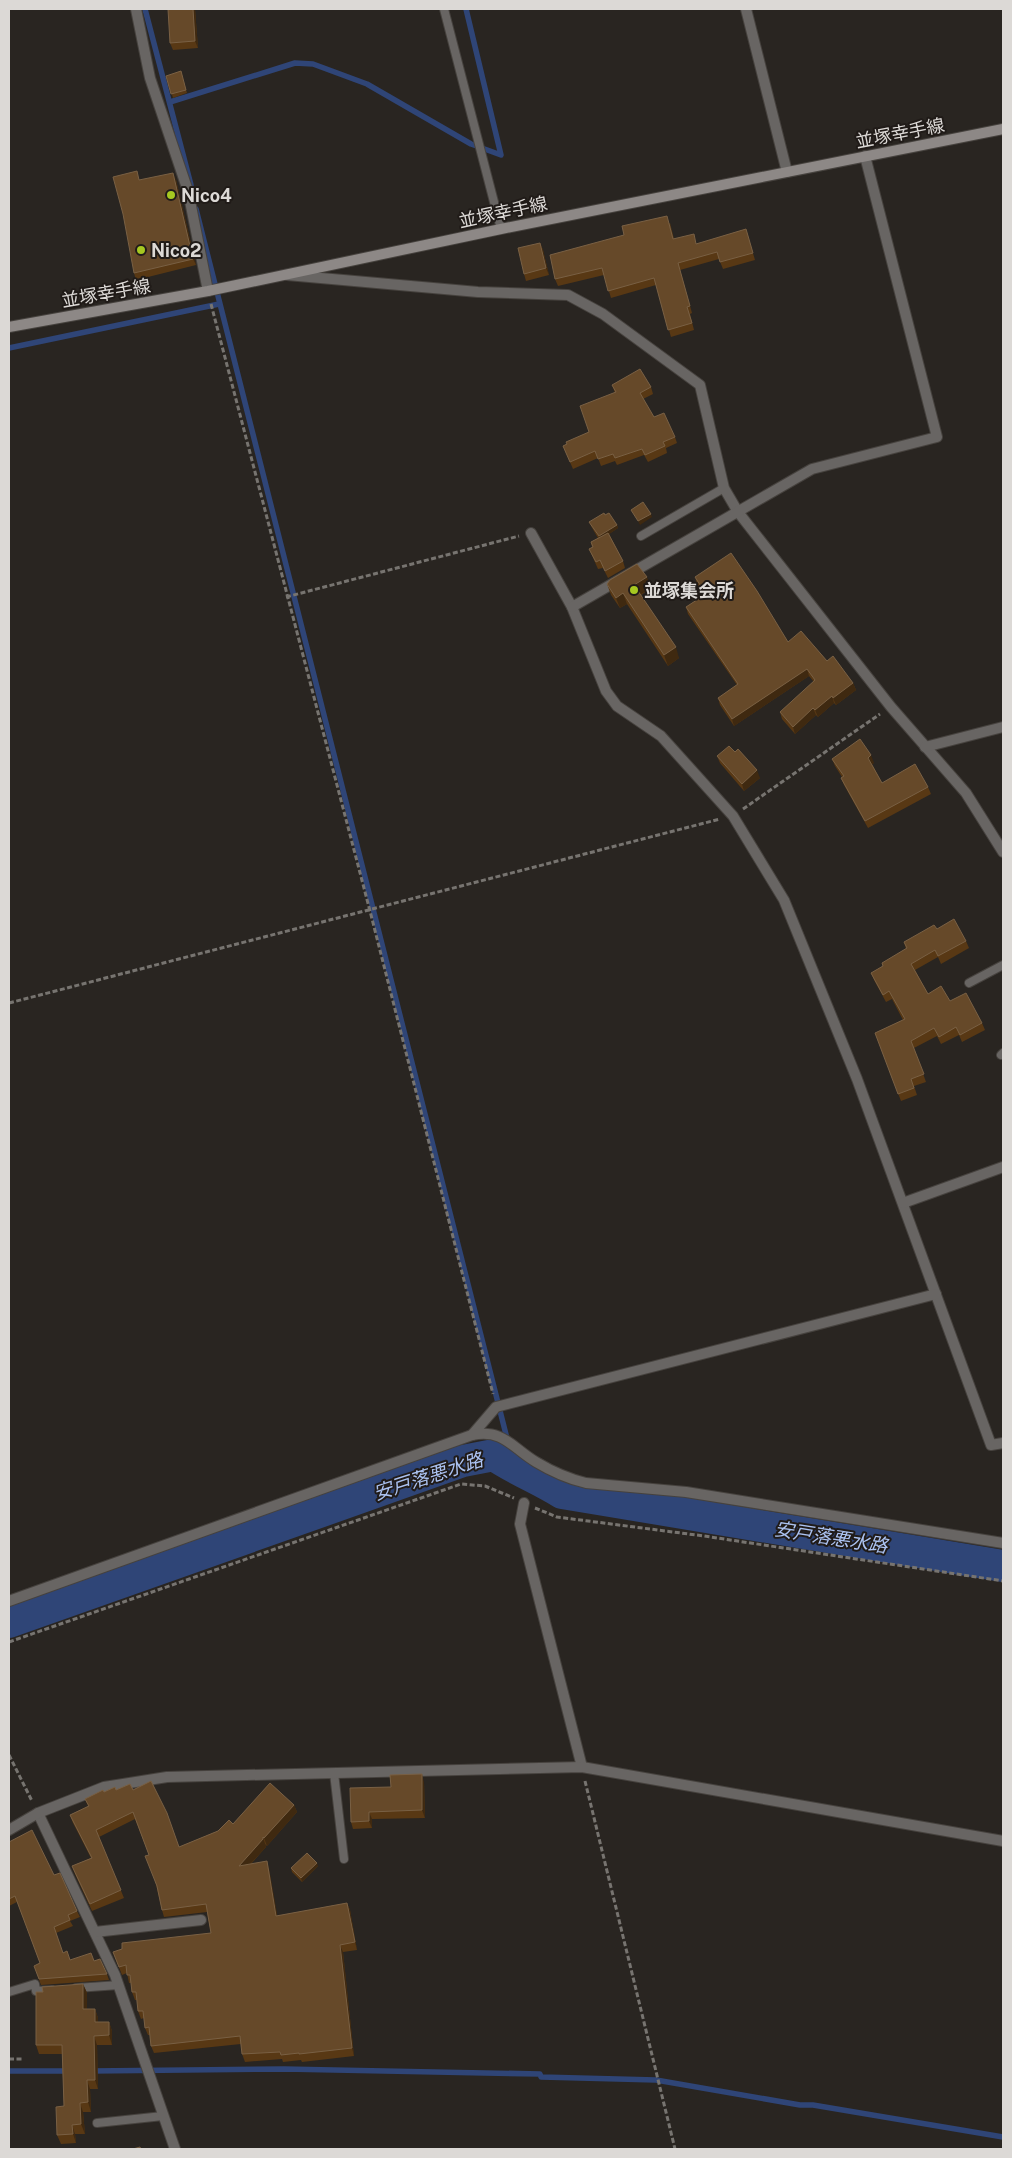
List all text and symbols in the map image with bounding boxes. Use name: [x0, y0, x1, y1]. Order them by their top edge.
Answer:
street label: 並塚幸手線: [854, 114, 946, 152]
place label: Nico4: [181, 185, 232, 206]
marker: Nico4: [165, 189, 177, 201]
street label: 並塚幸手線: [457, 192, 549, 232]
place label: Nico2: [151, 240, 202, 261]
marker: Nico2: [135, 244, 147, 256]
street label: 並塚幸手線: [60, 275, 152, 311]
place label: 並塚集会所: [644, 580, 734, 601]
marker: 並塚集会所: [628, 584, 640, 596]
water label: 安戸落悪水路: [370, 1447, 488, 1504]
water label: 安戸落悪水路: [773, 1517, 891, 1557]

